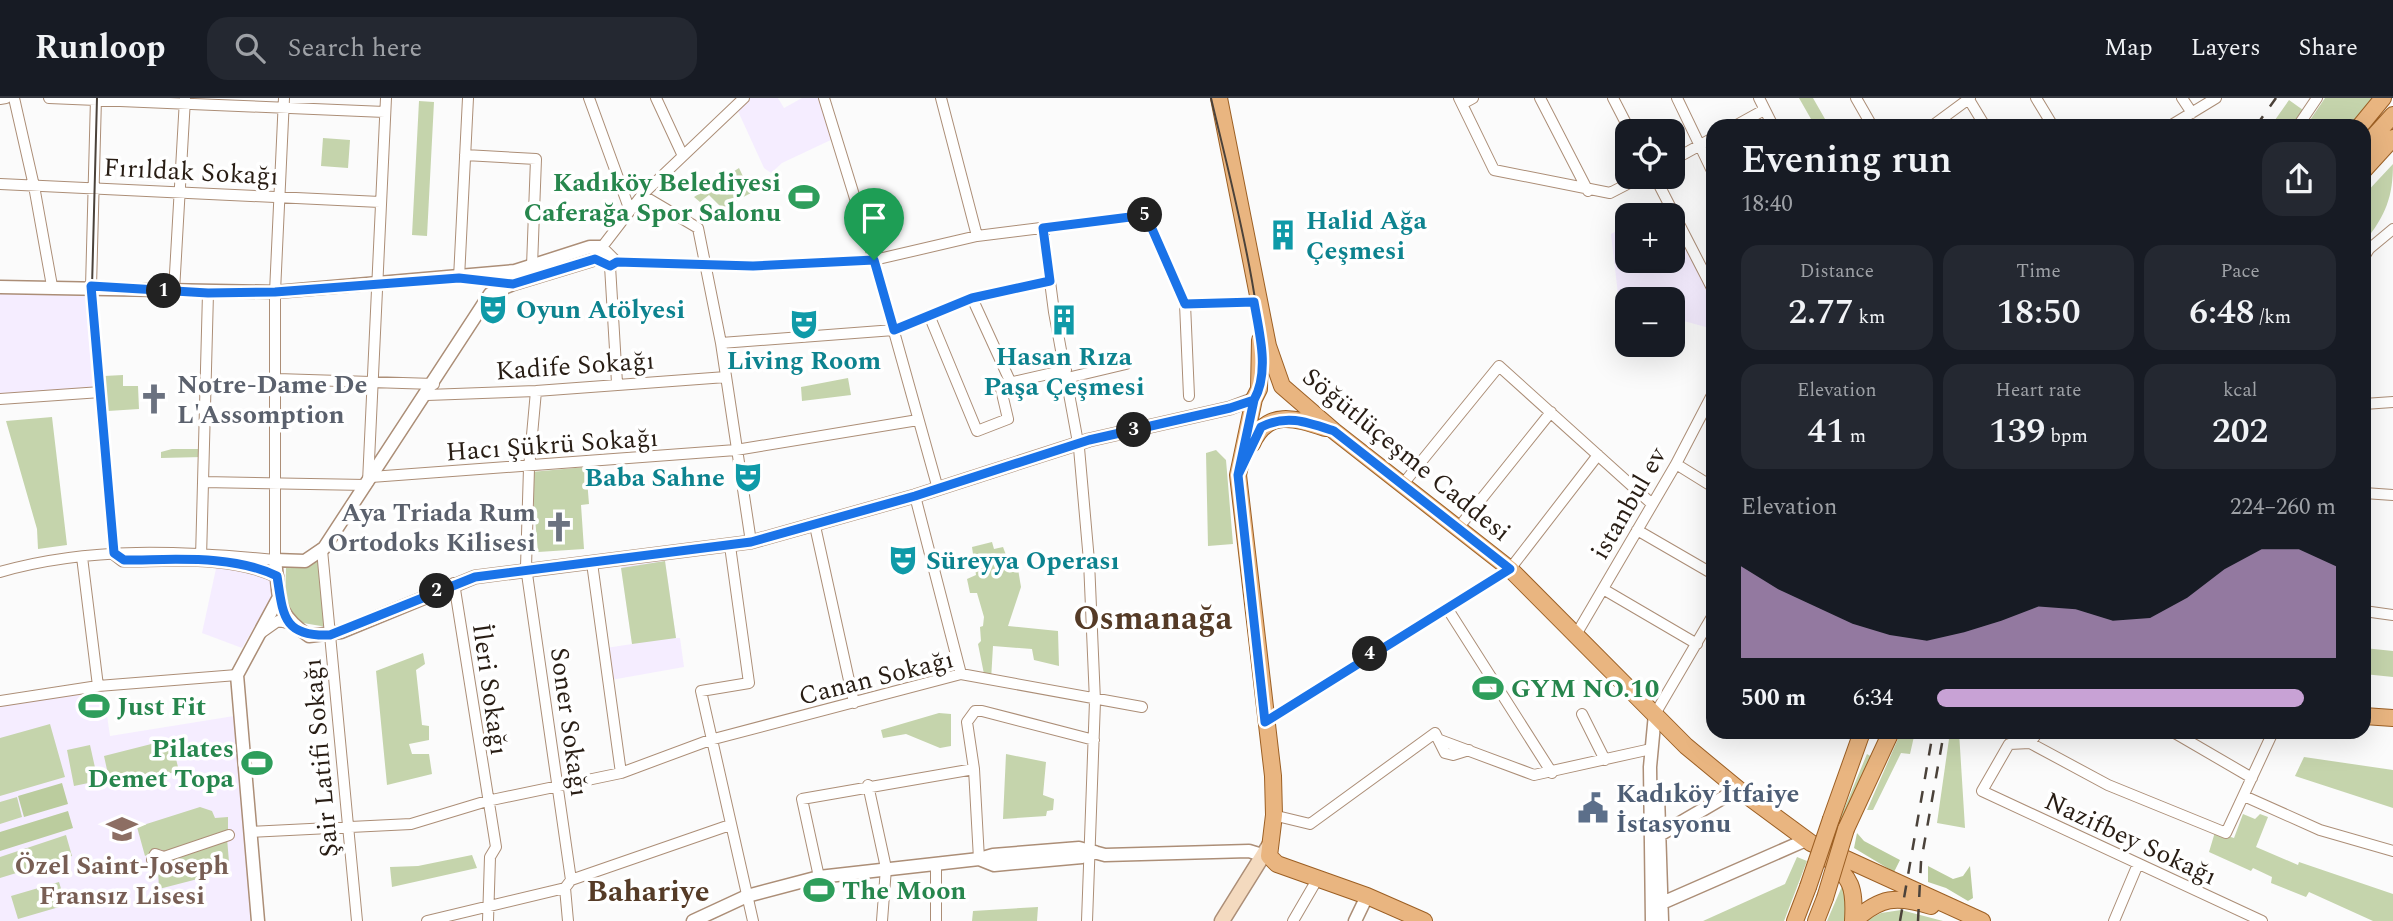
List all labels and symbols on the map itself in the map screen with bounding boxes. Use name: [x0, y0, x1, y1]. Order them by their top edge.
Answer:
street label: Fırıldak Sokağı: [102, 147, 280, 197]
place label: Kadıköy Belediyesi Caferağa Spor Salonu: [524, 163, 781, 233]
sports icon: Kadıköy Belediyesi Caferağa Spor Salonu: [787, 180, 821, 214]
pin: [844, 188, 904, 260]
pin: 5: [1128, 198, 1162, 232]
place label: Halid Ağa Çeşmesi: [1306, 201, 1427, 271]
building icon: Halid Ağa Çeşmesi: [1266, 218, 1300, 252]
pin: 1: [146, 274, 182, 308]
place label: Oyun Atölyesi: [516, 290, 685, 330]
theatre icon: Oyun Atölyesi: [476, 292, 510, 326]
building icon: Hasan Rıza Paşa Çeşmesi: [1047, 303, 1081, 337]
theatre icon: Living Room: [787, 307, 821, 341]
place label: Hasan Rıza Paşa Çeşmesi: [983, 337, 1145, 407]
street label: Kadife Sokağı: [494, 341, 656, 391]
place label: Living Room: [727, 341, 881, 381]
street label: Söğütlüçeşme Caddesi: [1293, 358, 1520, 552]
place label: Notre-Dame De L'Assomption: [177, 365, 368, 435]
church icon: Notre-Dame De L'Assomption: [137, 382, 171, 416]
pin: 3: [1116, 412, 1152, 448]
street label: Hacı Şükrü Sokağı: [445, 418, 659, 472]
street label: istanbul ev: [1580, 438, 1678, 567]
place label: Baba Sahne: [584, 458, 725, 498]
theatre icon: Baba Sahne: [731, 460, 765, 494]
place label: Aya Triada Rum Ortodoks Kilisesi: [327, 493, 536, 563]
church icon: Aya Triada Rum Ortodoks Kilisesi: [542, 510, 576, 544]
place label: Süreyya Operası: [926, 541, 1119, 581]
theatre icon: Süreyya Operası: [886, 543, 920, 577]
pin: 2: [420, 574, 454, 608]
district label: Osmanağa: [1073, 594, 1233, 644]
street label: İleri Sokağı: [461, 621, 519, 758]
pin: 4: [1352, 636, 1388, 672]
street label: Canan Sokağı: [795, 639, 958, 717]
street label: Soner Sokağı: [539, 645, 599, 799]
street label: Şair Latifi Sokağı: [292, 657, 350, 859]
place label: GYM NO.10: [1511, 669, 1659, 709]
sports icon: GYM NO.10: [1471, 671, 1505, 705]
place label: Just Fit: [117, 687, 206, 727]
sports icon: Just Fit: [77, 689, 111, 723]
place label: Pilates Demet Topa: [87, 729, 235, 799]
sports icon: Pilates Demet Topa: [240, 746, 274, 780]
place label: Kadıköy İtfaiye İstasyonu: [1616, 774, 1799, 844]
street label: Nazifbey Sokağı: [2038, 781, 2223, 896]
public building icon: Kadıköy İtfaiye İstasyonu: [1576, 791, 1610, 825]
school or university icon: Özel Saint-Joseph Fransız Lisesi: [105, 812, 139, 846]
place label: Özel Saint-Joseph Fransız Lisesi: [15, 846, 229, 916]
district label: Bahariye: [586, 869, 710, 915]
place label: The Moon: [842, 871, 966, 911]
sports icon: The Moon: [802, 873, 836, 907]

